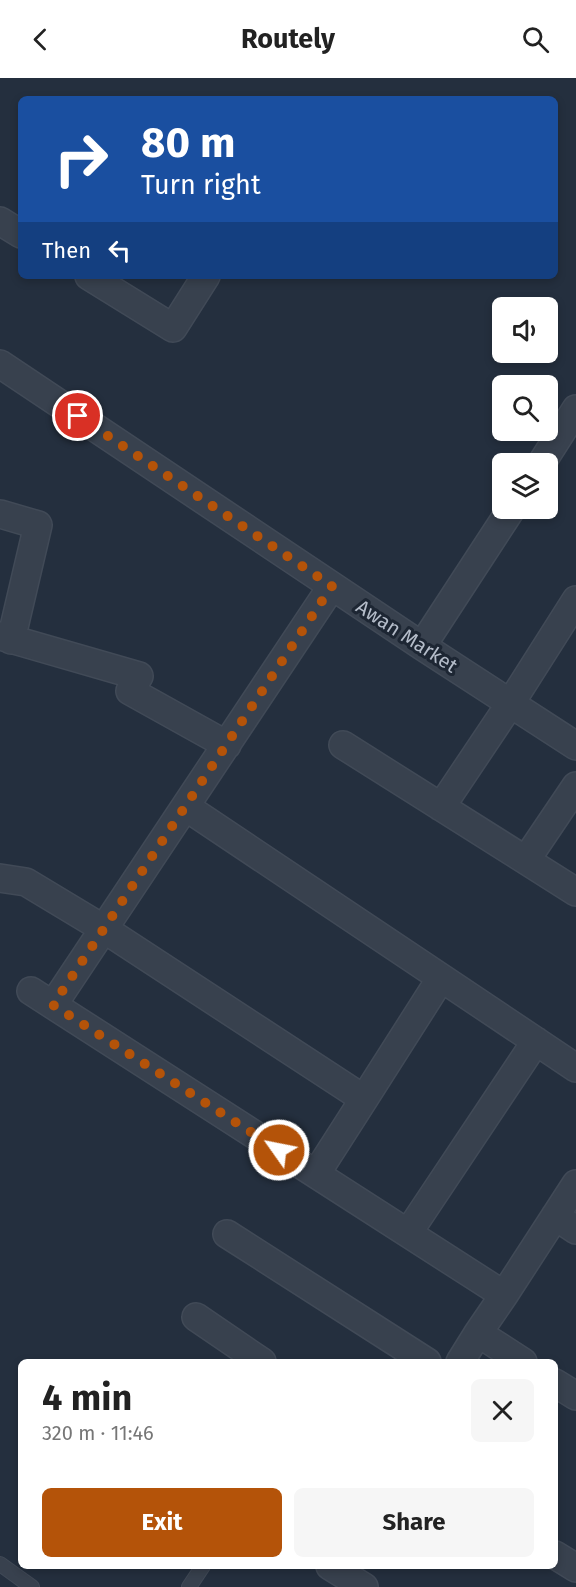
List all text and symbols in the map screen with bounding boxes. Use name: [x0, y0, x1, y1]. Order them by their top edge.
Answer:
icon: back: [24, 23, 57, 56]
text: Routely: [241, 23, 335, 55]
icon: search: [519, 23, 552, 56]
text: 80 m: [141, 118, 235, 168]
icon: right: [42, 120, 120, 198]
text: Turn right: [141, 169, 261, 201]
icon: left: [103, 234, 136, 267]
text: Then: [42, 237, 91, 264]
map controls: [492, 297, 558, 519]
button: sound: [492, 297, 558, 363]
button: search: [492, 375, 558, 441]
pin: [52, 390, 103, 441]
icon: arrive: [61, 399, 94, 432]
button: layers: [492, 453, 558, 519]
street label: Awan Market: [352, 594, 463, 678]
position arrow: [247, 1118, 311, 1182]
text: 4 min: [42, 1376, 132, 1420]
button: close: [471, 1379, 534, 1442]
text: 320 m · 11:46: [42, 1421, 154, 1445]
button: Exit: [42, 1488, 282, 1557]
button: Share: [294, 1488, 534, 1557]

